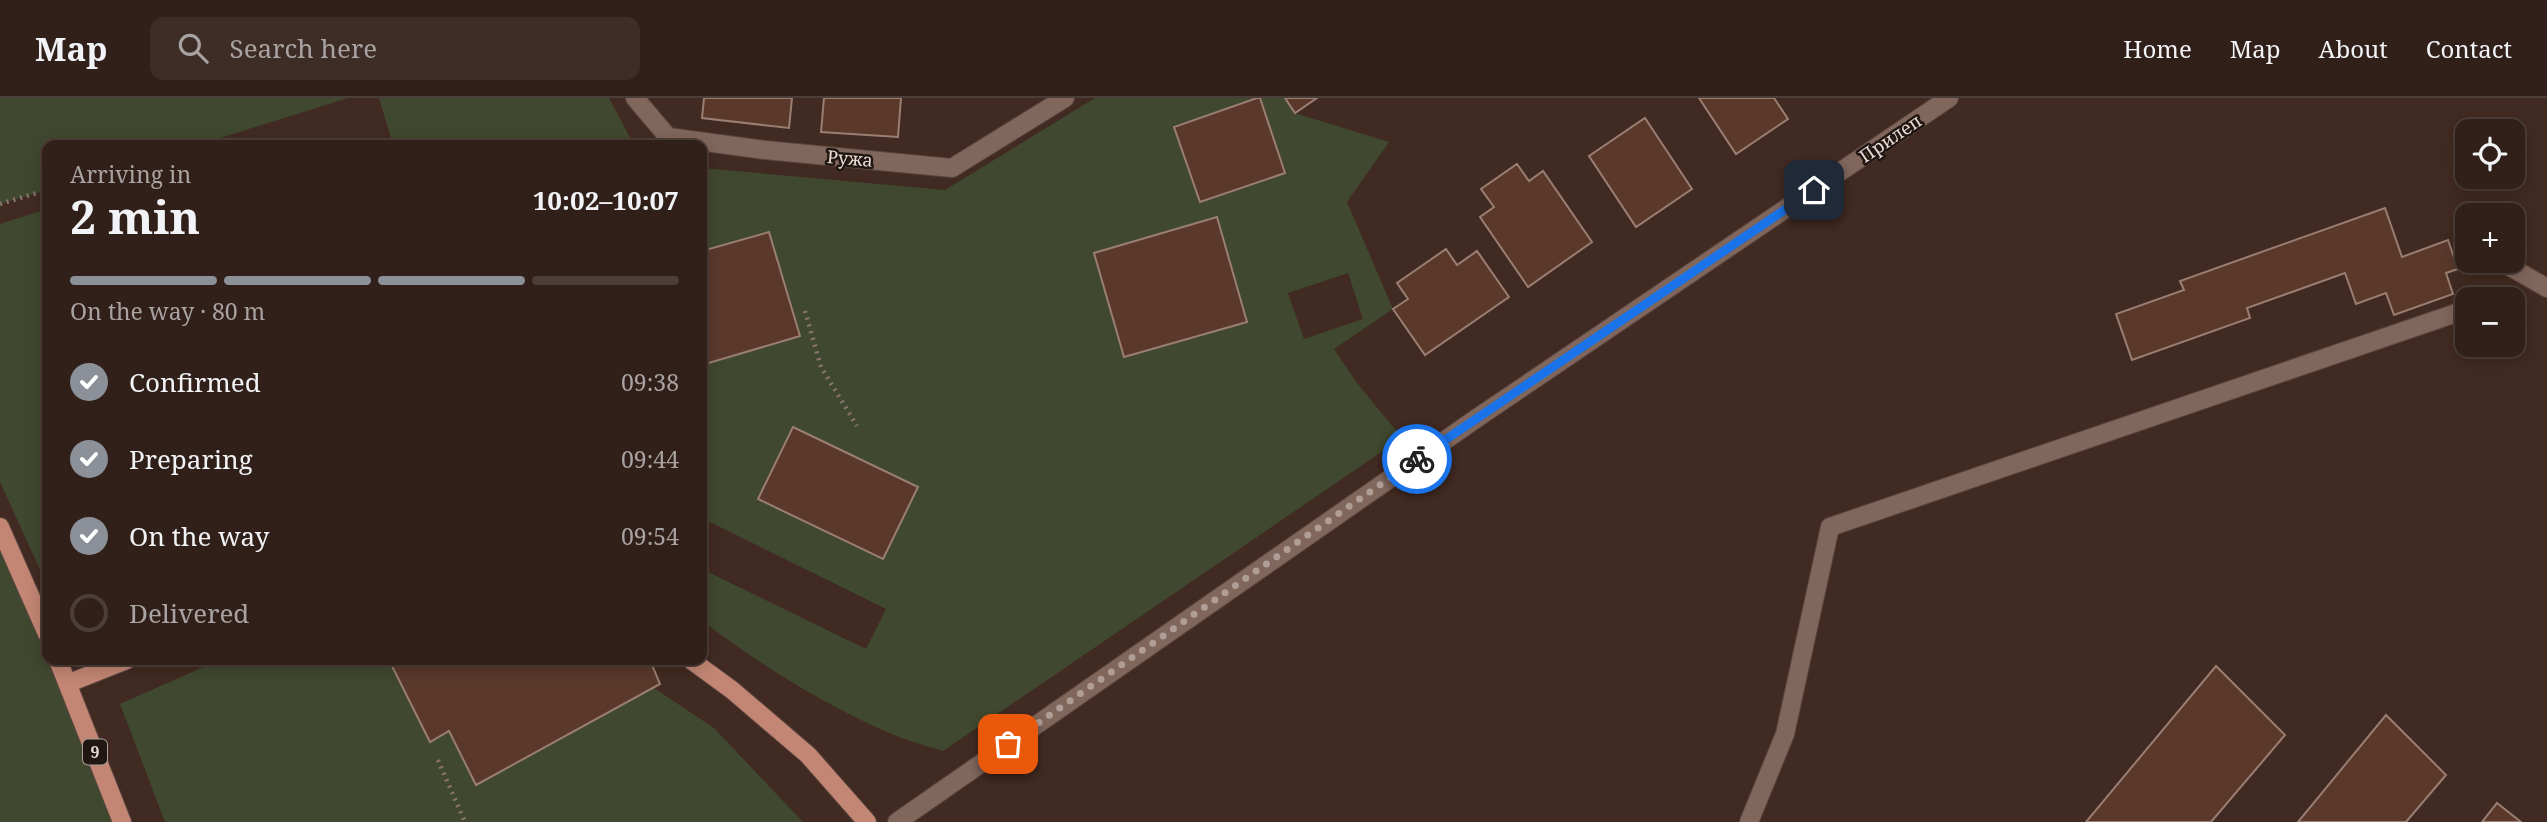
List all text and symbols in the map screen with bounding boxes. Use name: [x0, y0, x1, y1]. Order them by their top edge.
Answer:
search box: [150, 17, 640, 80]
text: Map: [35, 26, 108, 71]
icon: search: [174, 29, 212, 67]
text: Search here: [230, 30, 377, 66]
text: Home: [2123, 32, 2192, 65]
text: Map: [2230, 32, 2281, 65]
text: About: [2319, 32, 2388, 65]
text: Contact: [2426, 32, 2512, 65]
street label: Прилеп: [1854, 108, 1926, 168]
map controls: [2455, 119, 2525, 357]
button: locate: [2455, 119, 2525, 189]
street label: Ружа: [826, 144, 874, 172]
text: Arriving in: [70, 158, 191, 190]
pin: [1784, 160, 1844, 220]
icon: home: [1795, 171, 1833, 209]
text: 10:02–10:07: [533, 182, 679, 218]
text: 2 min: [70, 185, 200, 247]
button: +: [2455, 203, 2525, 273]
button: −: [2455, 287, 2525, 357]
text: On the way · 80 m: [70, 295, 265, 327]
icon: check: [70, 363, 108, 401]
text: Confirmed: [129, 364, 261, 400]
text: 09:38: [621, 366, 679, 398]
courier: [1382, 424, 1452, 494]
icon: check: [70, 440, 108, 478]
icon: bike: [1398, 440, 1436, 478]
text: Preparing: [129, 441, 253, 477]
text: 09:44: [621, 443, 679, 475]
icon: check: [70, 517, 108, 555]
text: On the way: [129, 518, 269, 554]
text: 09:54: [621, 520, 679, 552]
text: Delivered: [129, 595, 249, 631]
pin: [978, 714, 1038, 774]
icon: bag: [989, 725, 1027, 763]
road number: 9: [83, 740, 107, 764]

